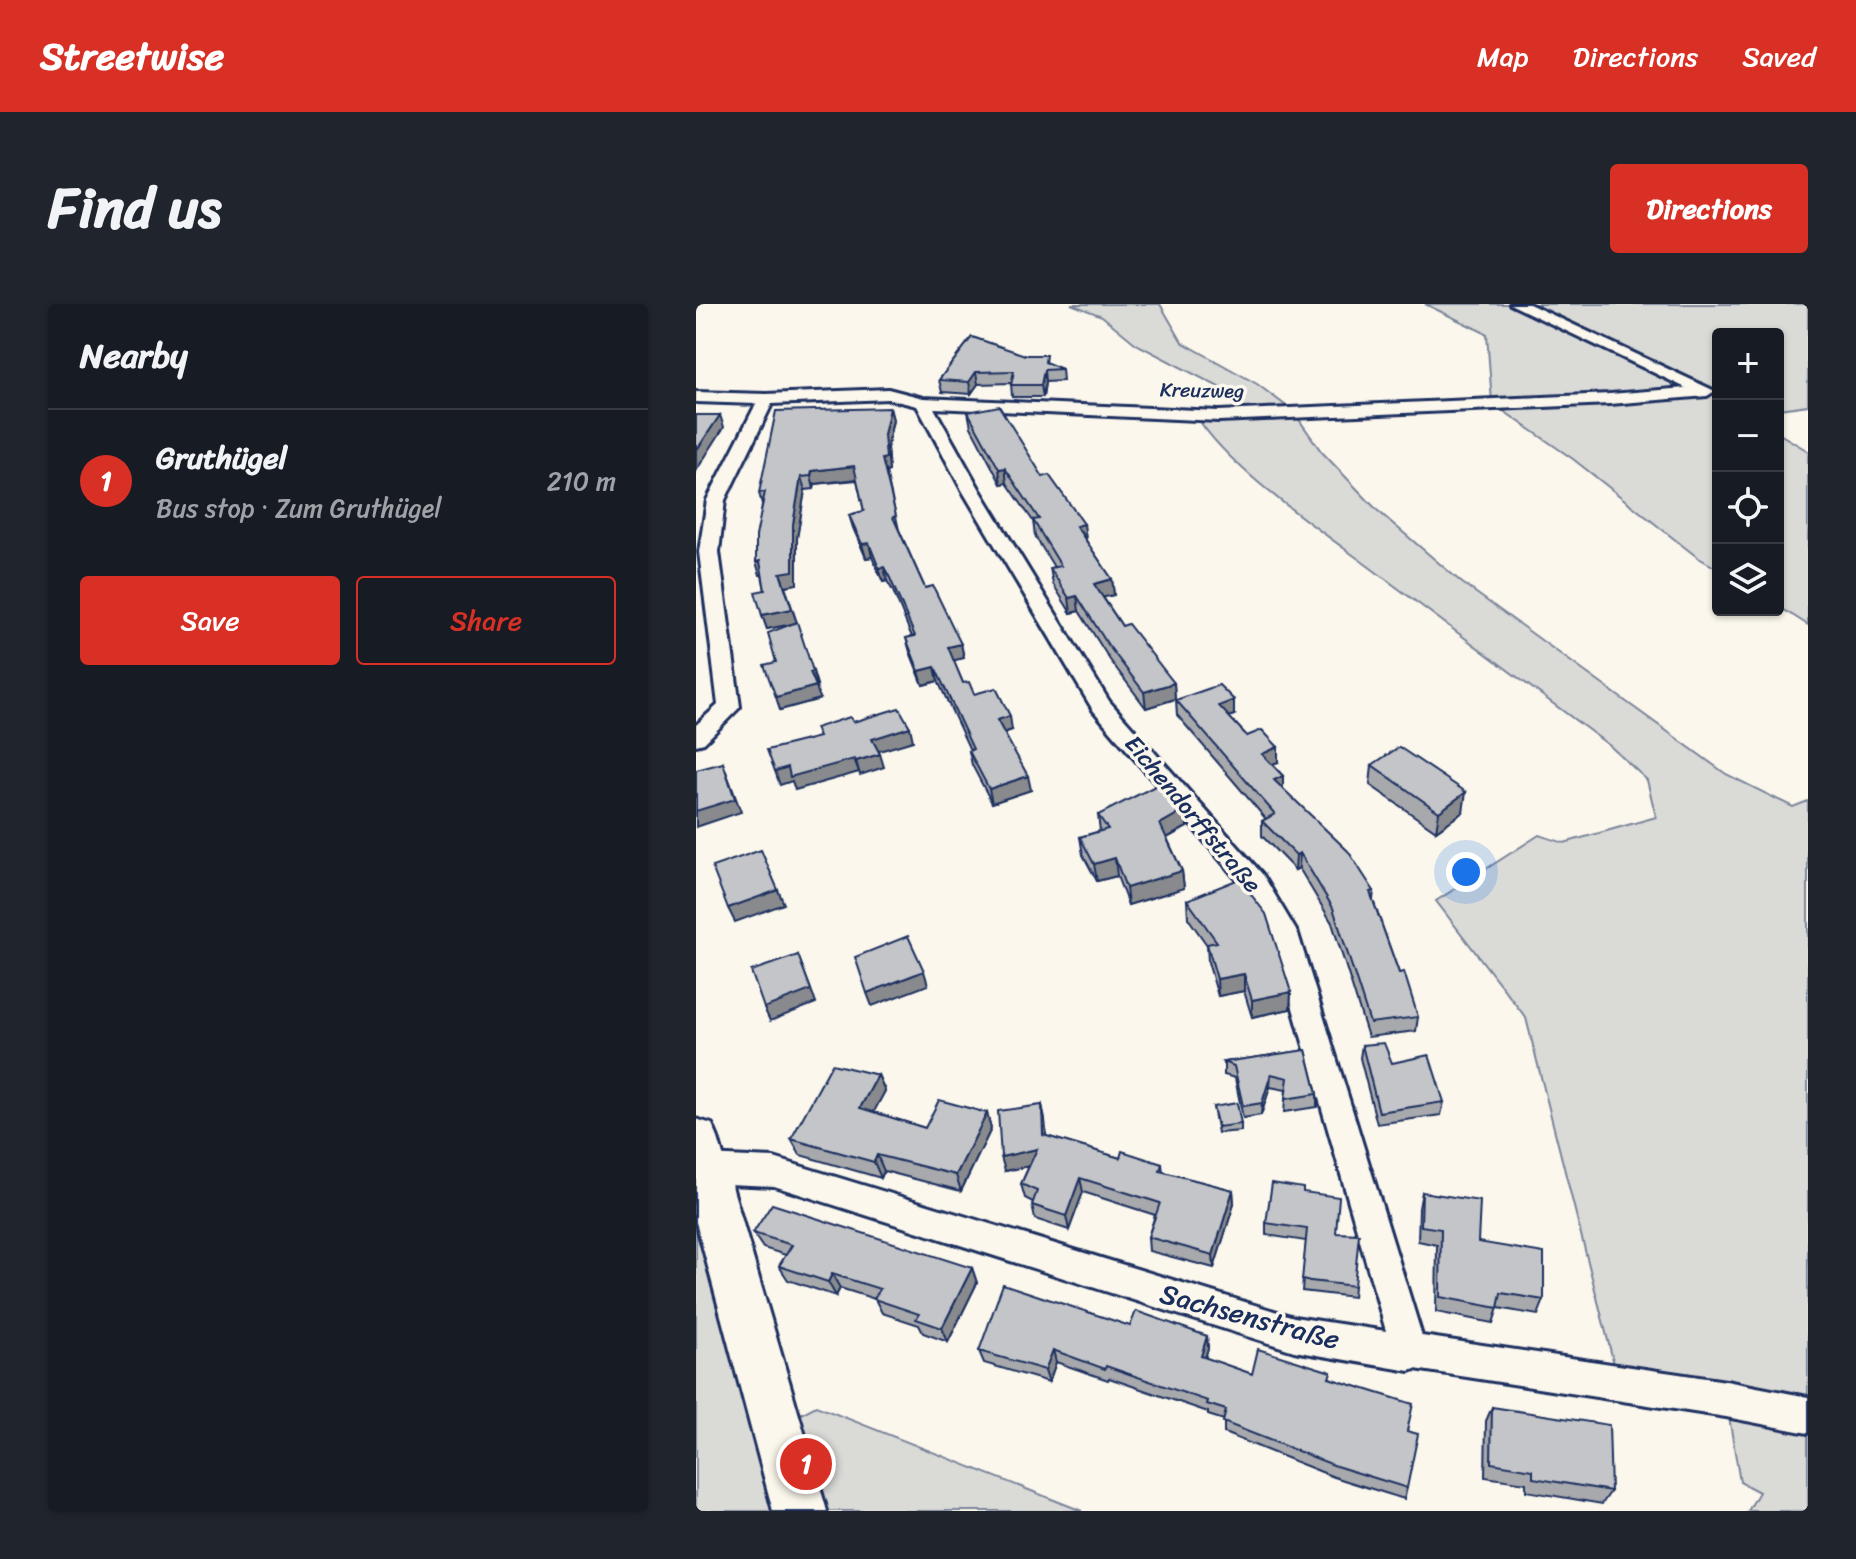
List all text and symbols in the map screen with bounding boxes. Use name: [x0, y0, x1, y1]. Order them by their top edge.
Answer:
text: Streetwise: [40, 23, 224, 90]
text: Map: [1477, 32, 1529, 81]
text: Directions: [1573, 32, 1698, 81]
text: Saved: [1742, 32, 1816, 81]
text: Find us: [48, 159, 221, 258]
button: Directions: [1610, 164, 1808, 253]
text: Nearby: [80, 326, 188, 386]
map controls: [1712, 328, 1784, 616]
button: +: [1712, 328, 1784, 400]
street label: Kreuzweg: [1159, 372, 1245, 409]
button: −: [1712, 400, 1784, 472]
text: Gruthügel: [156, 431, 287, 485]
text: 1: [100, 458, 112, 504]
text: 210 m: [547, 458, 616, 504]
button: locate: [1712, 472, 1784, 544]
text: Bus stop · Zum Gruthügel: [156, 485, 442, 531]
button: layers: [1712, 544, 1784, 616]
button: Save: [80, 576, 340, 665]
button: Share: [356, 576, 616, 665]
street label: Eichendorffstraße: [1114, 725, 1272, 903]
your location: [1446, 852, 1486, 892]
street label: Sachsenstraße: [1154, 1269, 1345, 1364]
pin: 1: [780, 1434, 832, 1494]

